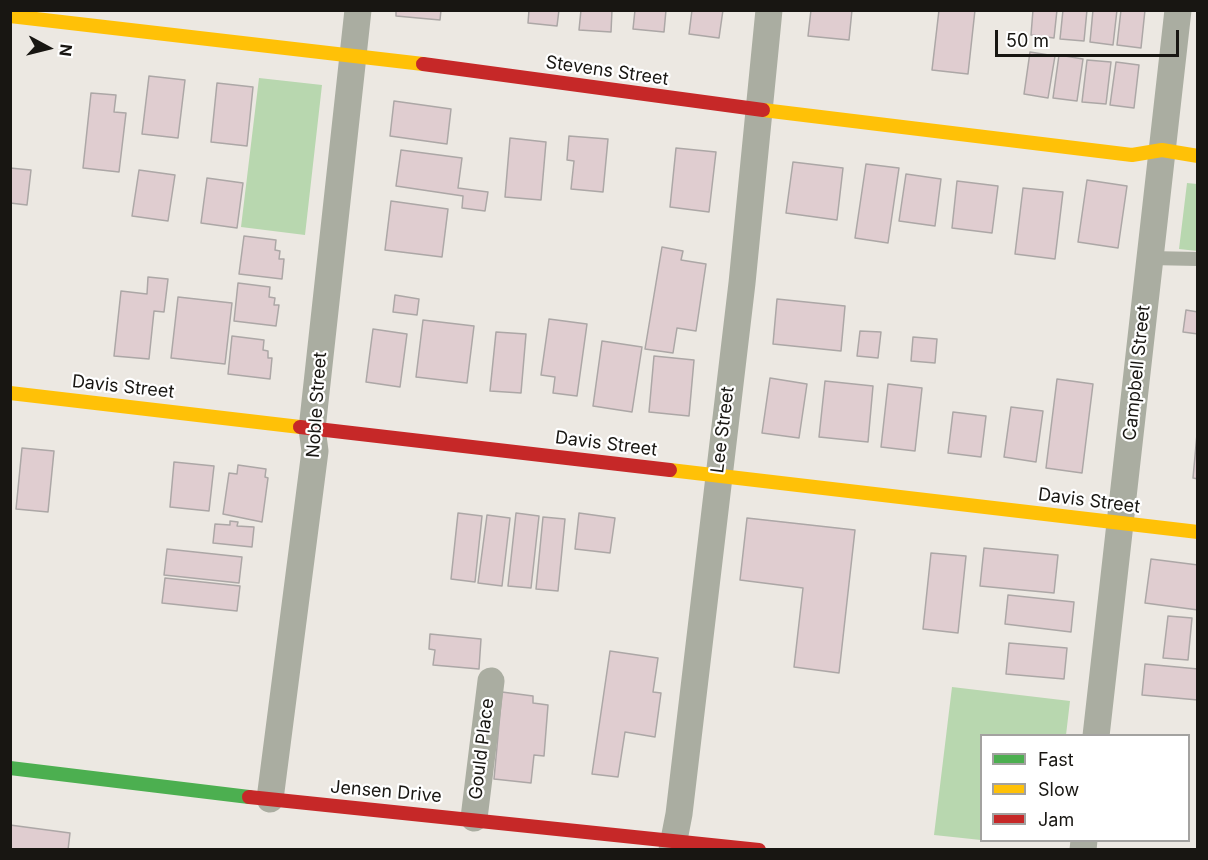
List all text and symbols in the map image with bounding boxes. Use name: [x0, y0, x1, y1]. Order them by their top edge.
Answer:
north arrow: [18, 18, 78, 78]
scale bar: [998, 18, 1182, 56]
text: 50 m: [1006, 30, 1049, 51]
text: N: [55, 43, 77, 57]
street label: Stevens Street: [544, 52, 670, 90]
street label: Campbell Street: [1119, 304, 1155, 442]
street label: Noble Street: [303, 351, 331, 459]
street label: Davis Street: [71, 371, 175, 403]
street label: Lee Street: [707, 385, 739, 475]
street label: Davis Street: [554, 427, 658, 461]
street label: Davis Street: [1037, 484, 1141, 518]
street label: Gould Place: [465, 697, 499, 801]
legend: [980, 734, 1190, 842]
text: Fast: [1038, 749, 1074, 770]
street label: Jensen Drive: [329, 776, 443, 808]
text: Slow: [1038, 779, 1079, 800]
text: Jam: [1038, 809, 1074, 830]

